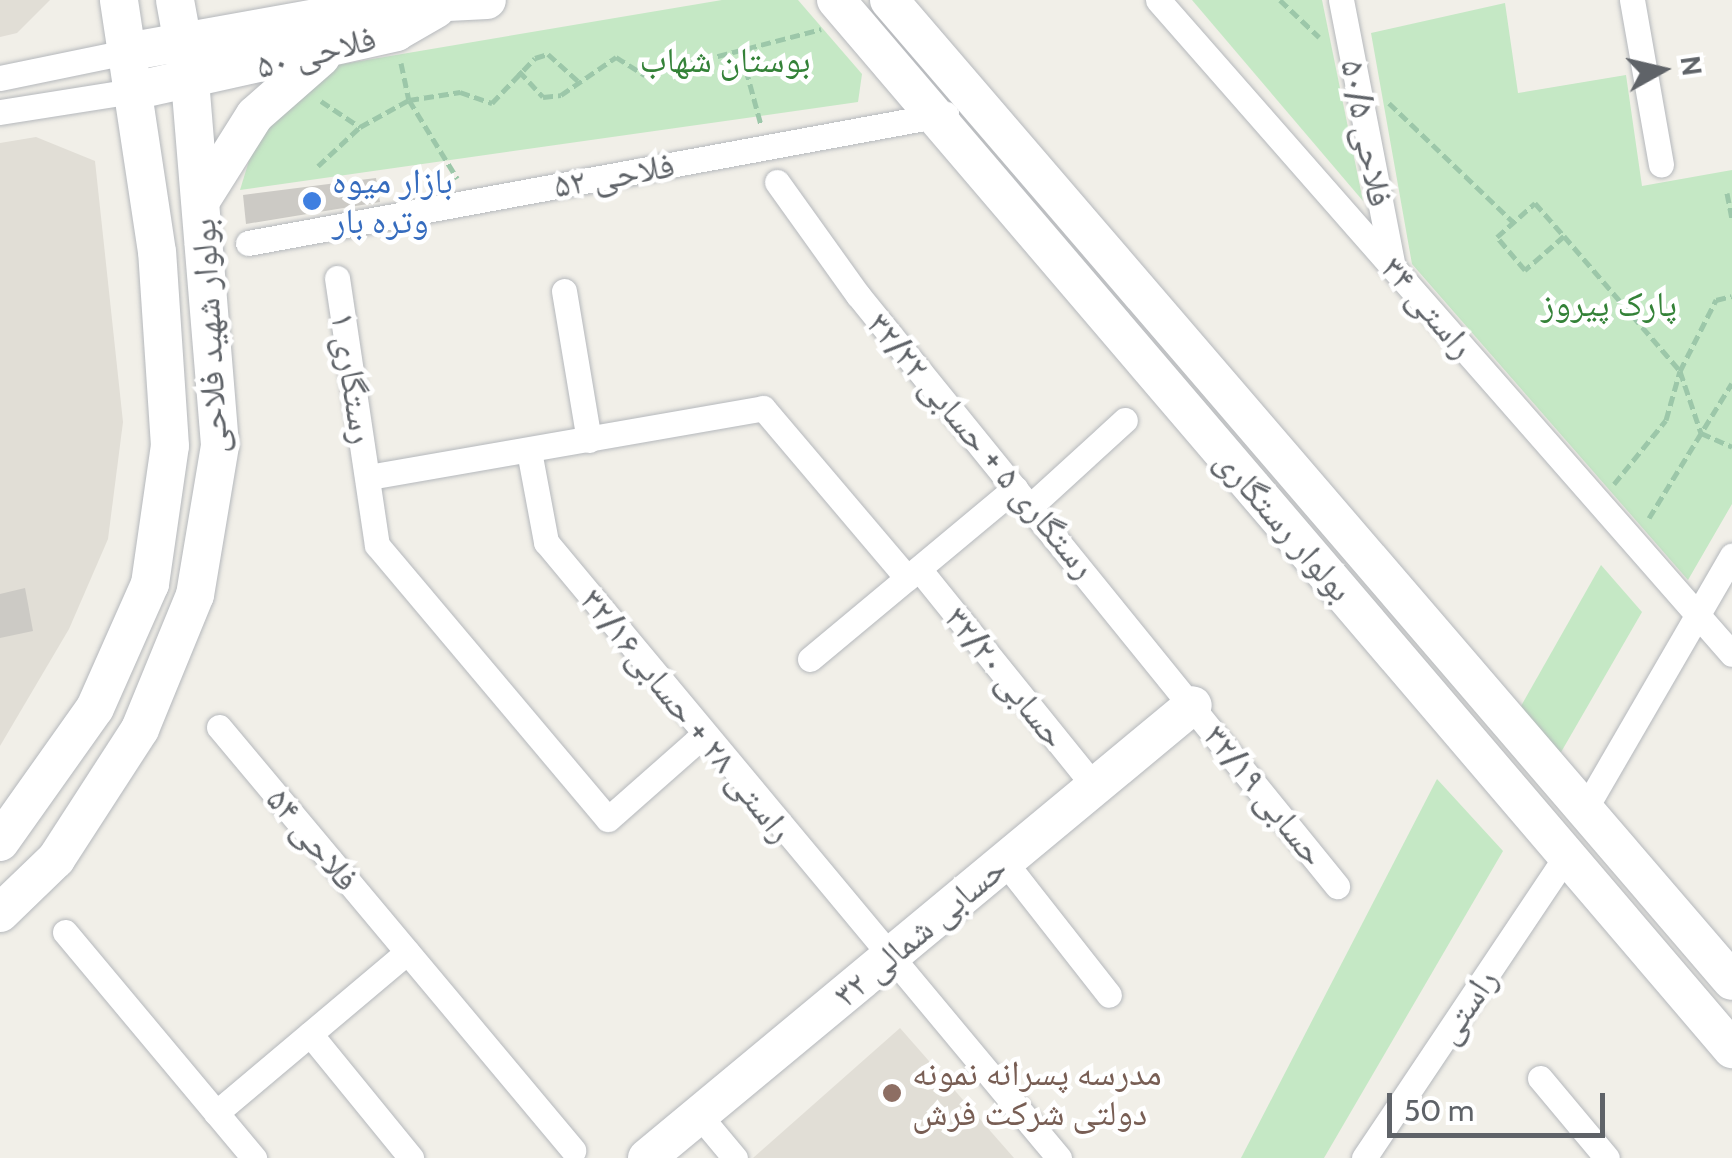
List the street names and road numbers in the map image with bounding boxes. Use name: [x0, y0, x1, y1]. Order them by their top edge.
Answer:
street label: فلاحی ۵۰: [252, 17, 380, 87]
street label: فلاحی ۵۰/۵: [1332, 56, 1402, 210]
street label: فلاحی ۵۲: [550, 144, 678, 206]
street label: بولوار شهید فلاحی: [182, 217, 236, 455]
street label: راستی ۳۴: [1373, 248, 1483, 366]
street label: رستگاری ۵ + حسابی ۳۲/۲۲: [859, 304, 1105, 586]
street label: رستگاری ۱: [322, 309, 384, 447]
street label: بولوار رستگاری: [1206, 440, 1362, 610]
street label: راستی ۲۸ + حسابی۳۲/۱۶: [572, 580, 802, 850]
street label: حسابی ۳۲/۲۰: [936, 598, 1076, 756]
street label: حسابی ۳۲/۱۹: [1195, 716, 1335, 874]
street label: فلاحی ۵۴: [258, 779, 368, 899]
street label: حسابی شمالی ۳۲: [825, 846, 1015, 1016]
street label: راستی: [1426, 960, 1506, 1052]

